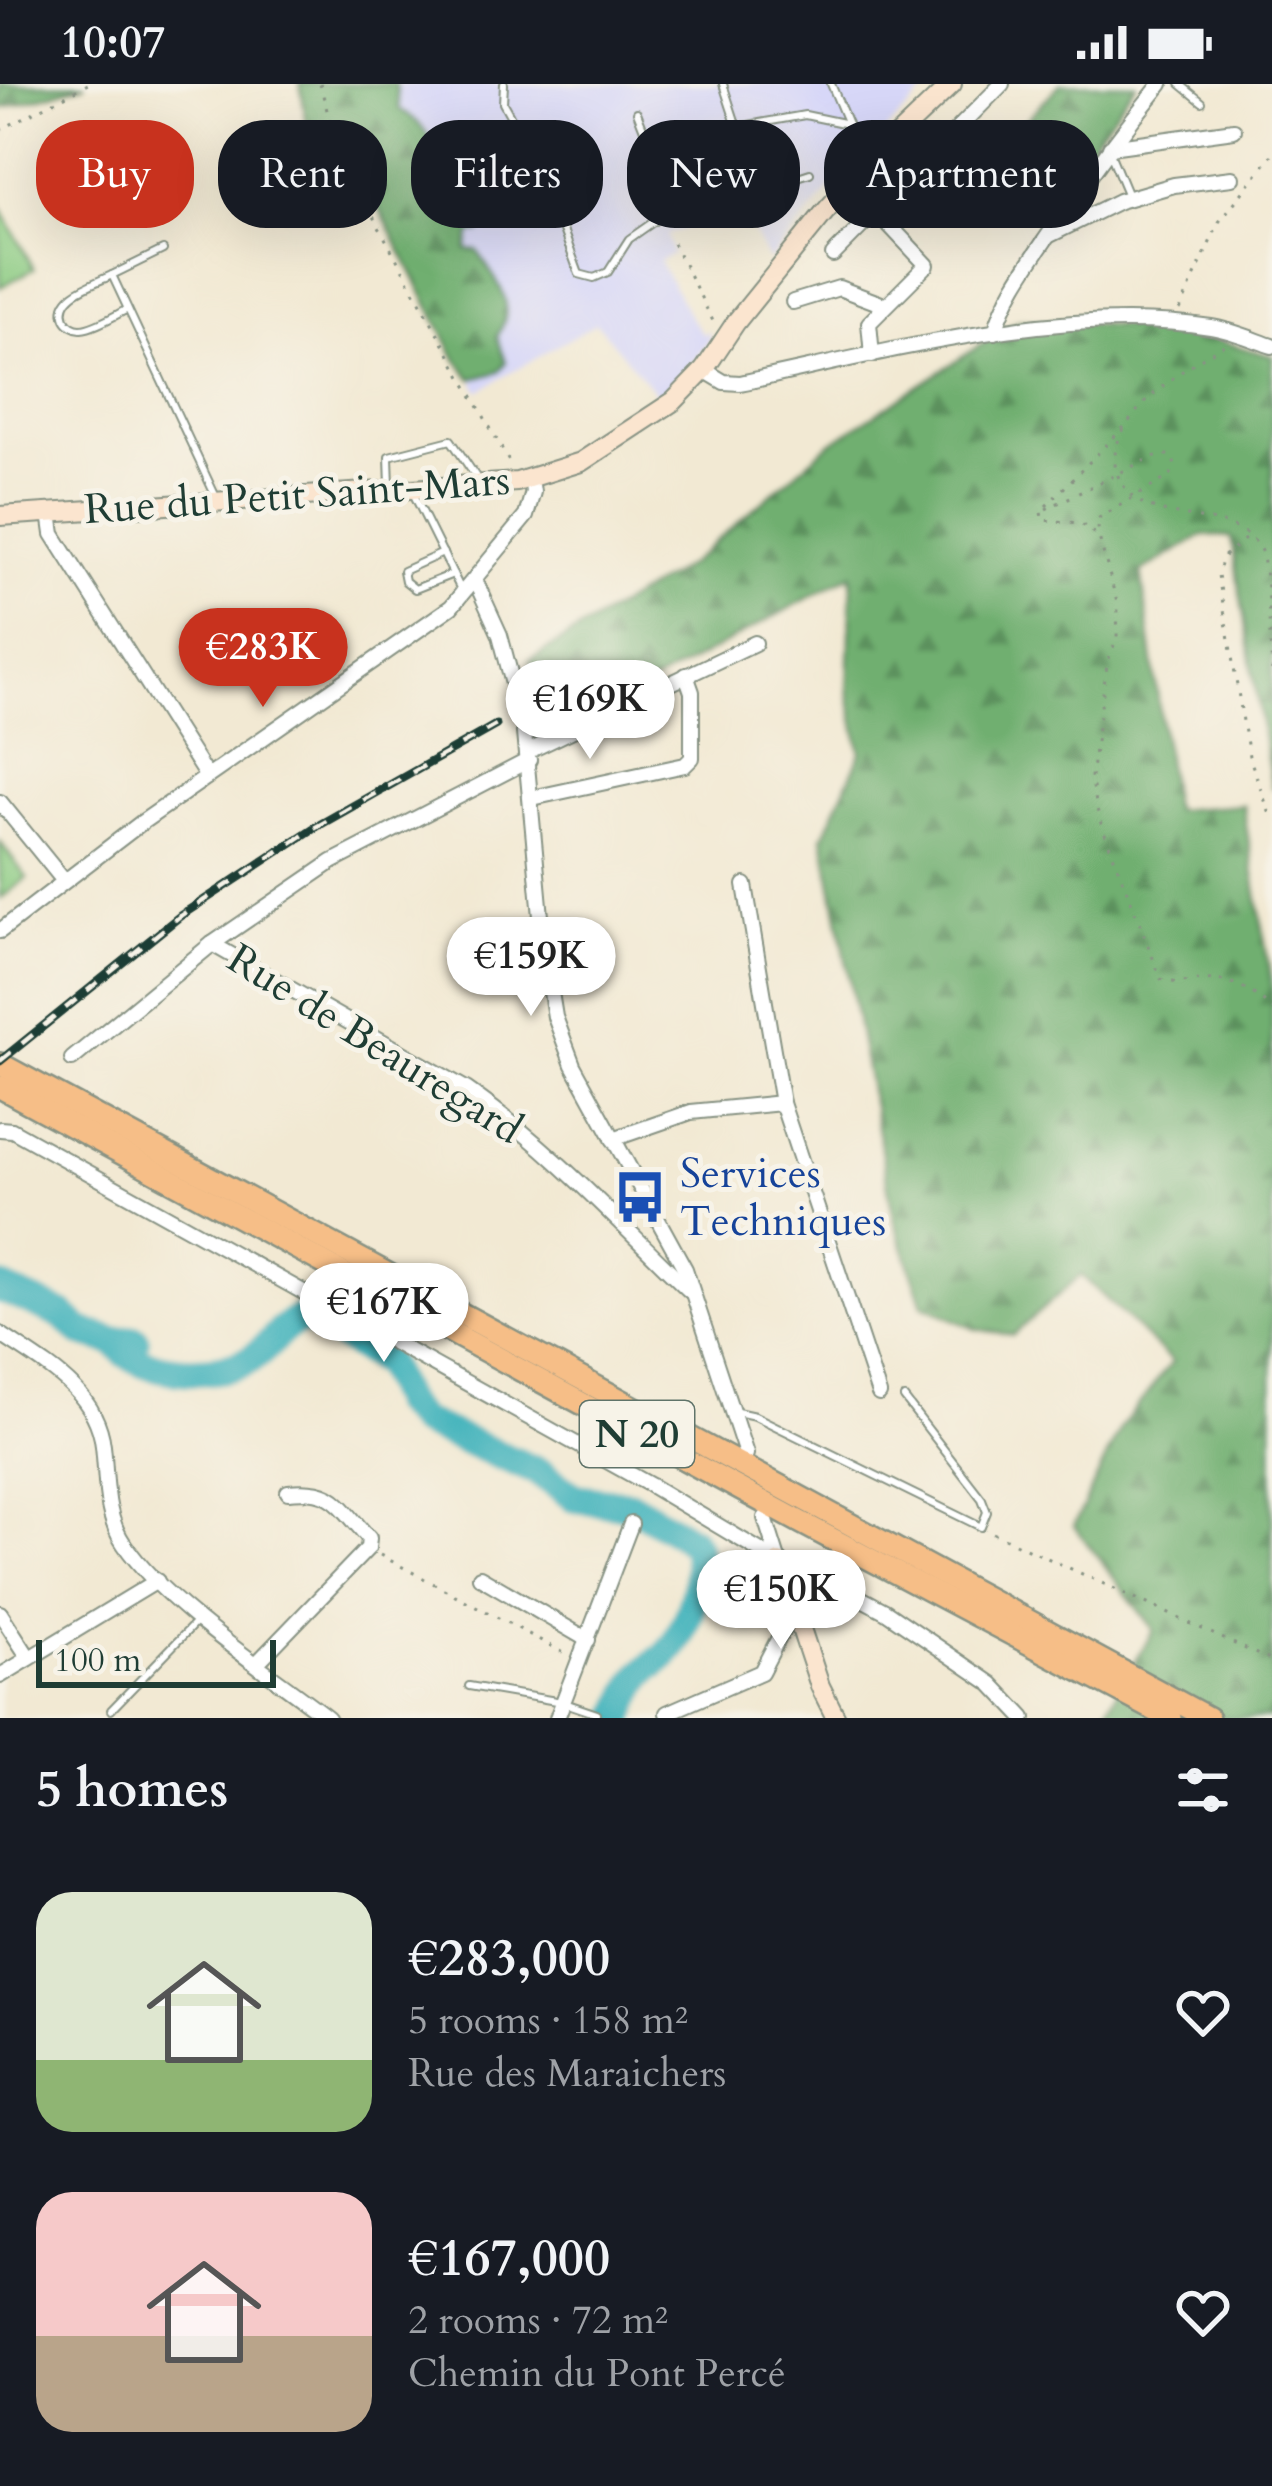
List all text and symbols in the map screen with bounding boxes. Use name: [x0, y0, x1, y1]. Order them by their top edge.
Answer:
text: 10:07: [60, 12, 165, 73]
chip: Buy: [36, 120, 194, 228]
chip: Rent: [218, 120, 387, 228]
chip: Filters: [411, 120, 603, 228]
chip: New: [627, 120, 800, 228]
chip: Apartment: [824, 120, 1099, 228]
street label: Rue du Petit Saint-Mars: [82, 452, 512, 538]
pin: €283K: [179, 608, 347, 710]
text: €283K: [206, 620, 320, 673]
pin: €169K: [506, 660, 674, 762]
text: €169K: [533, 672, 647, 725]
pin: €159K: [447, 917, 615, 1019]
text: €159K: [474, 929, 588, 982]
street label: Rue de Beauregard: [217, 930, 533, 1158]
place label: Services Techniques: [680, 1145, 886, 1250]
bus stop icon: Services Techniques: [611, 1168, 669, 1226]
pin: €167K: [300, 1263, 468, 1365]
text: €167K: [327, 1275, 441, 1328]
road number: N 20: [580, 1401, 694, 1467]
pin: €150K: [697, 1550, 865, 1652]
text: €150K: [724, 1562, 838, 1615]
scale bar: [36, 1634, 276, 1687]
text: 100 m: [54, 1638, 141, 1683]
text: 5 homes: [36, 1755, 228, 1825]
icon: filters: [1170, 1757, 1236, 1823]
text: €283,000: [408, 1924, 610, 1994]
icon: home: [132, 1940, 276, 2084]
icon: heart: [1170, 1979, 1236, 2045]
text: 5 rooms · 158 m²: [408, 1994, 688, 2047]
text: Rue des Maraichers: [408, 2047, 726, 2100]
text: €167,000: [408, 2224, 610, 2294]
icon: home: [132, 2240, 276, 2384]
icon: heart: [1170, 2279, 1236, 2345]
text: 2 rooms · 72 m²: [408, 2294, 668, 2347]
text: Chemin du Pont Percé: [408, 2347, 786, 2400]

